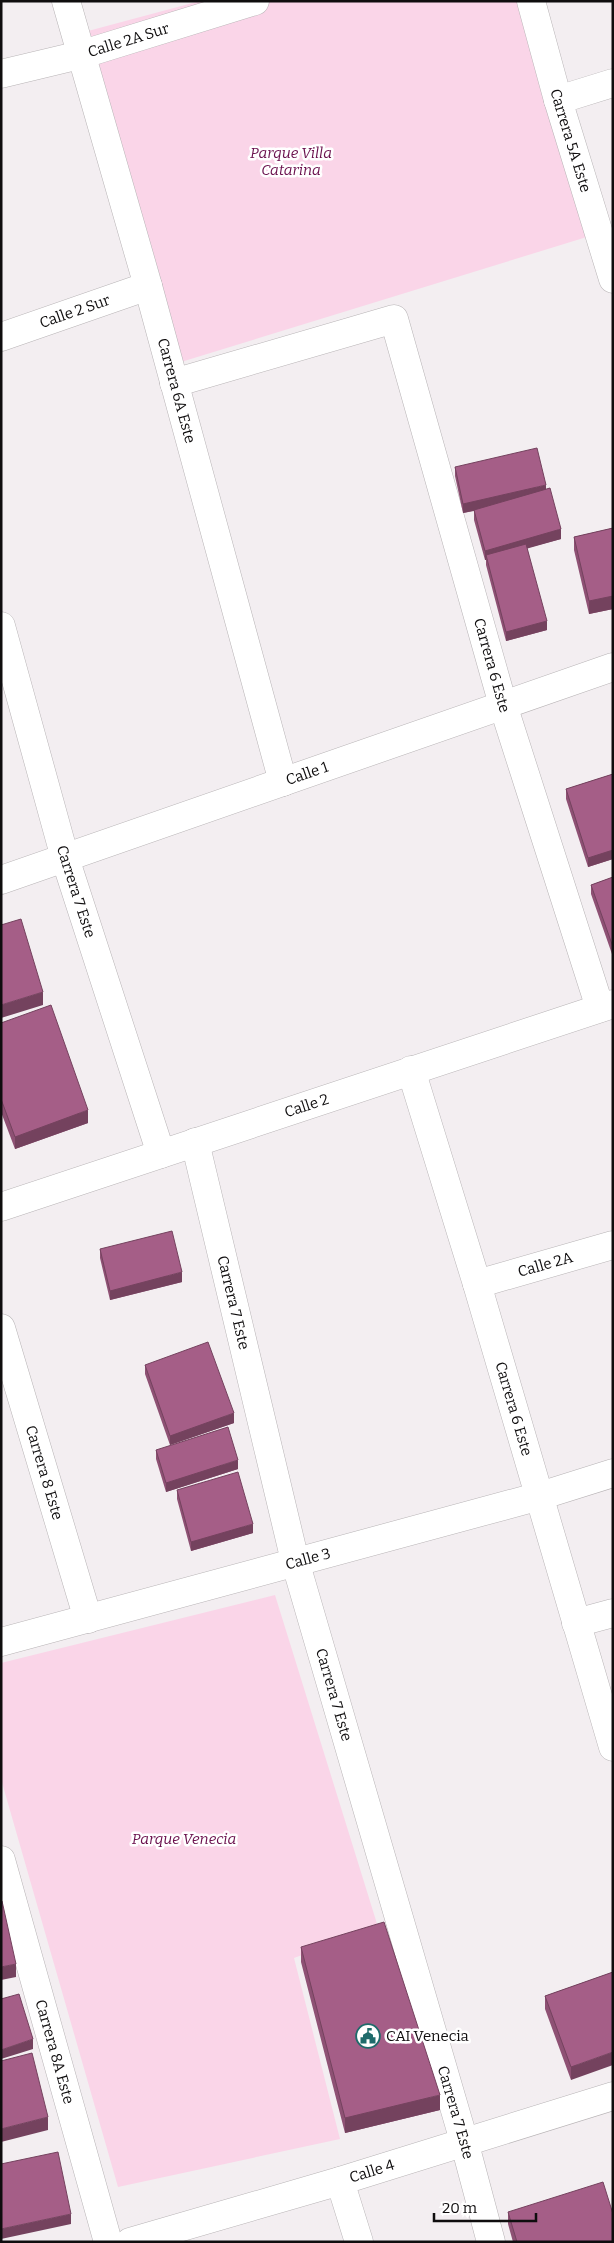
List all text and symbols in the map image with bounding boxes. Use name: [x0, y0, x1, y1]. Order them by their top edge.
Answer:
street label: Calle 2A Sur: [86, 19, 172, 61]
street label: Carrera 5A Este: [546, 87, 595, 194]
park label: Parque Villa Catarina: [250, 144, 332, 179]
street label: Calle 2 Sur: [37, 291, 113, 332]
street label: Carrera 6A Este: [154, 336, 199, 445]
street label: Carrera 6 Este: [470, 616, 514, 715]
street label: Calle 1: [283, 758, 331, 789]
street label: Carrera 7 Este: [53, 843, 99, 940]
street label: Calle 2: [282, 1090, 331, 1121]
street label: Calle 2A: [516, 1248, 575, 1281]
street label: Carrera 7 Este: [213, 1254, 253, 1351]
street label: Carrera 6 Este: [491, 1360, 536, 1458]
street label: Carrera 8 Este: [22, 1423, 67, 1522]
street label: Calle 3: [283, 1544, 333, 1574]
street label: Carrera 7 Este: [312, 1646, 356, 1743]
park label: Parque Venecia: [132, 1830, 236, 1848]
street label: Carrera 8A Este: [31, 1997, 78, 2106]
public building icon: CAI Venecia: [355, 2023, 381, 2049]
place label: CAI Venecia: [386, 2027, 469, 2045]
street label: Carrera 7 Este: [434, 2064, 477, 2161]
street label: Calle 4: [347, 2156, 397, 2187]
scale bar: [434, 2190, 536, 2222]
text: 20 m: [442, 2199, 478, 2217]

